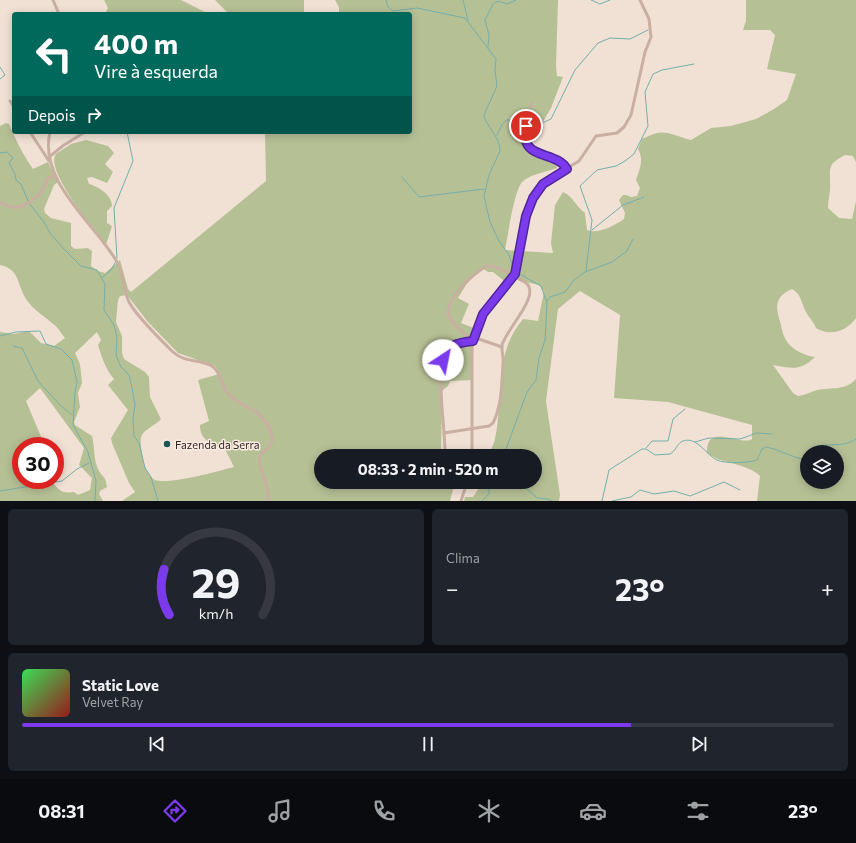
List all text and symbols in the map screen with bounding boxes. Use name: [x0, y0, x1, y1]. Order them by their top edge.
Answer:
text: 400 m: [94, 26, 178, 60]
icon: left: [28, 28, 80, 80]
text: Vire à esquerda: [94, 60, 218, 82]
icon: right: [83, 104, 105, 126]
text: Depois: [28, 106, 75, 124]
pin: [509, 109, 543, 143]
icon: arrive: [515, 115, 537, 137]
position arrow: [422, 339, 464, 381]
speed limit sign: 30: [12, 437, 64, 489]
place label: Fazenda da Serra: [175, 438, 260, 451]
marker: Fazenda da Serra: [162, 439, 172, 449]
map controls: [800, 445, 844, 489]
button: layers: [800, 445, 844, 489]
text: 08:33 · 2 min · 520 m: [358, 460, 498, 478]
text: Clima: [446, 550, 480, 566]
text: 29: [191, 556, 241, 607]
text: 23°: [615, 570, 665, 607]
text: −: [446, 575, 459, 602]
text: +: [821, 575, 834, 602]
text: km/h: [199, 604, 233, 622]
text: Static Love: [82, 676, 159, 694]
text: Velvet Ray: [82, 694, 143, 710]
icon: previous: [146, 733, 168, 755]
icon: pause: [417, 733, 439, 755]
icon: next: [688, 733, 710, 755]
icon: directions: [161, 797, 189, 825]
icon: music: [266, 797, 294, 825]
icon: phone: [370, 797, 398, 825]
icon: climate: [475, 797, 503, 825]
icon: car: [579, 797, 607, 825]
icon: filters: [684, 797, 712, 825]
text: 08:31: [38, 800, 85, 822]
text: 23°: [788, 800, 818, 822]

